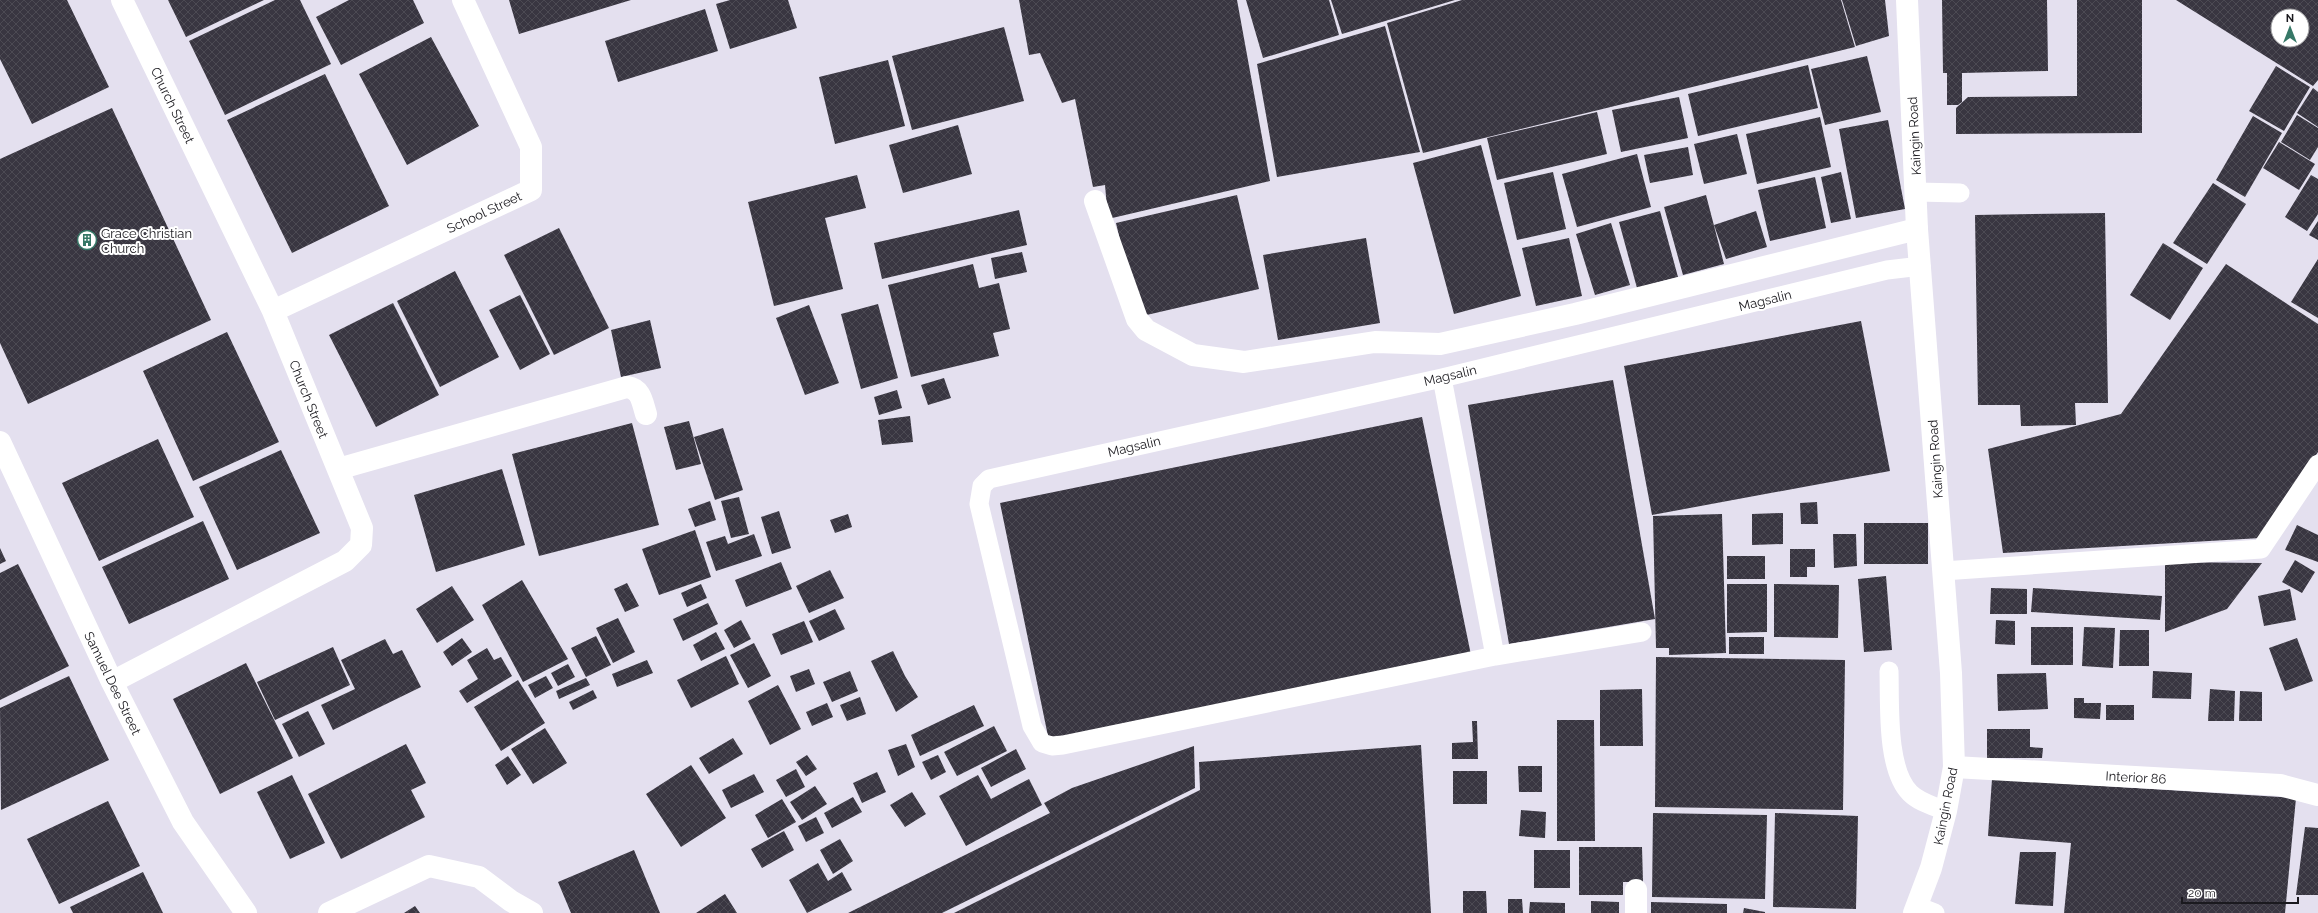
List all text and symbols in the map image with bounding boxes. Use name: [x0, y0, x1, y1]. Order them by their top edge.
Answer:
north arrow: [2270, 8, 2310, 48]
text: N: [2286, 12, 2294, 25]
street label: Church Street: [148, 65, 198, 146]
street label: Kaingin Road: [1905, 96, 1924, 176]
street label: School Street: [445, 188, 524, 236]
place label: Grace Christian Church: [101, 226, 192, 256]
building icon: Grace Christian Church: [76, 229, 98, 251]
street label: Magsalin: [1737, 287, 1793, 314]
street label: Church Street: [286, 358, 331, 441]
street label: Magsalin: [1422, 362, 1478, 389]
street label: Kaingin Road: [1925, 419, 1946, 499]
street label: Magsalin: [1106, 433, 1162, 460]
street label: Samuel Dee Street: [81, 629, 144, 738]
street label: Kaingin Road: [1931, 766, 1960, 846]
street label: Interior 86: [2105, 768, 2167, 787]
scale bar: [2182, 879, 2298, 905]
text: 20 m: [2188, 886, 2216, 900]

